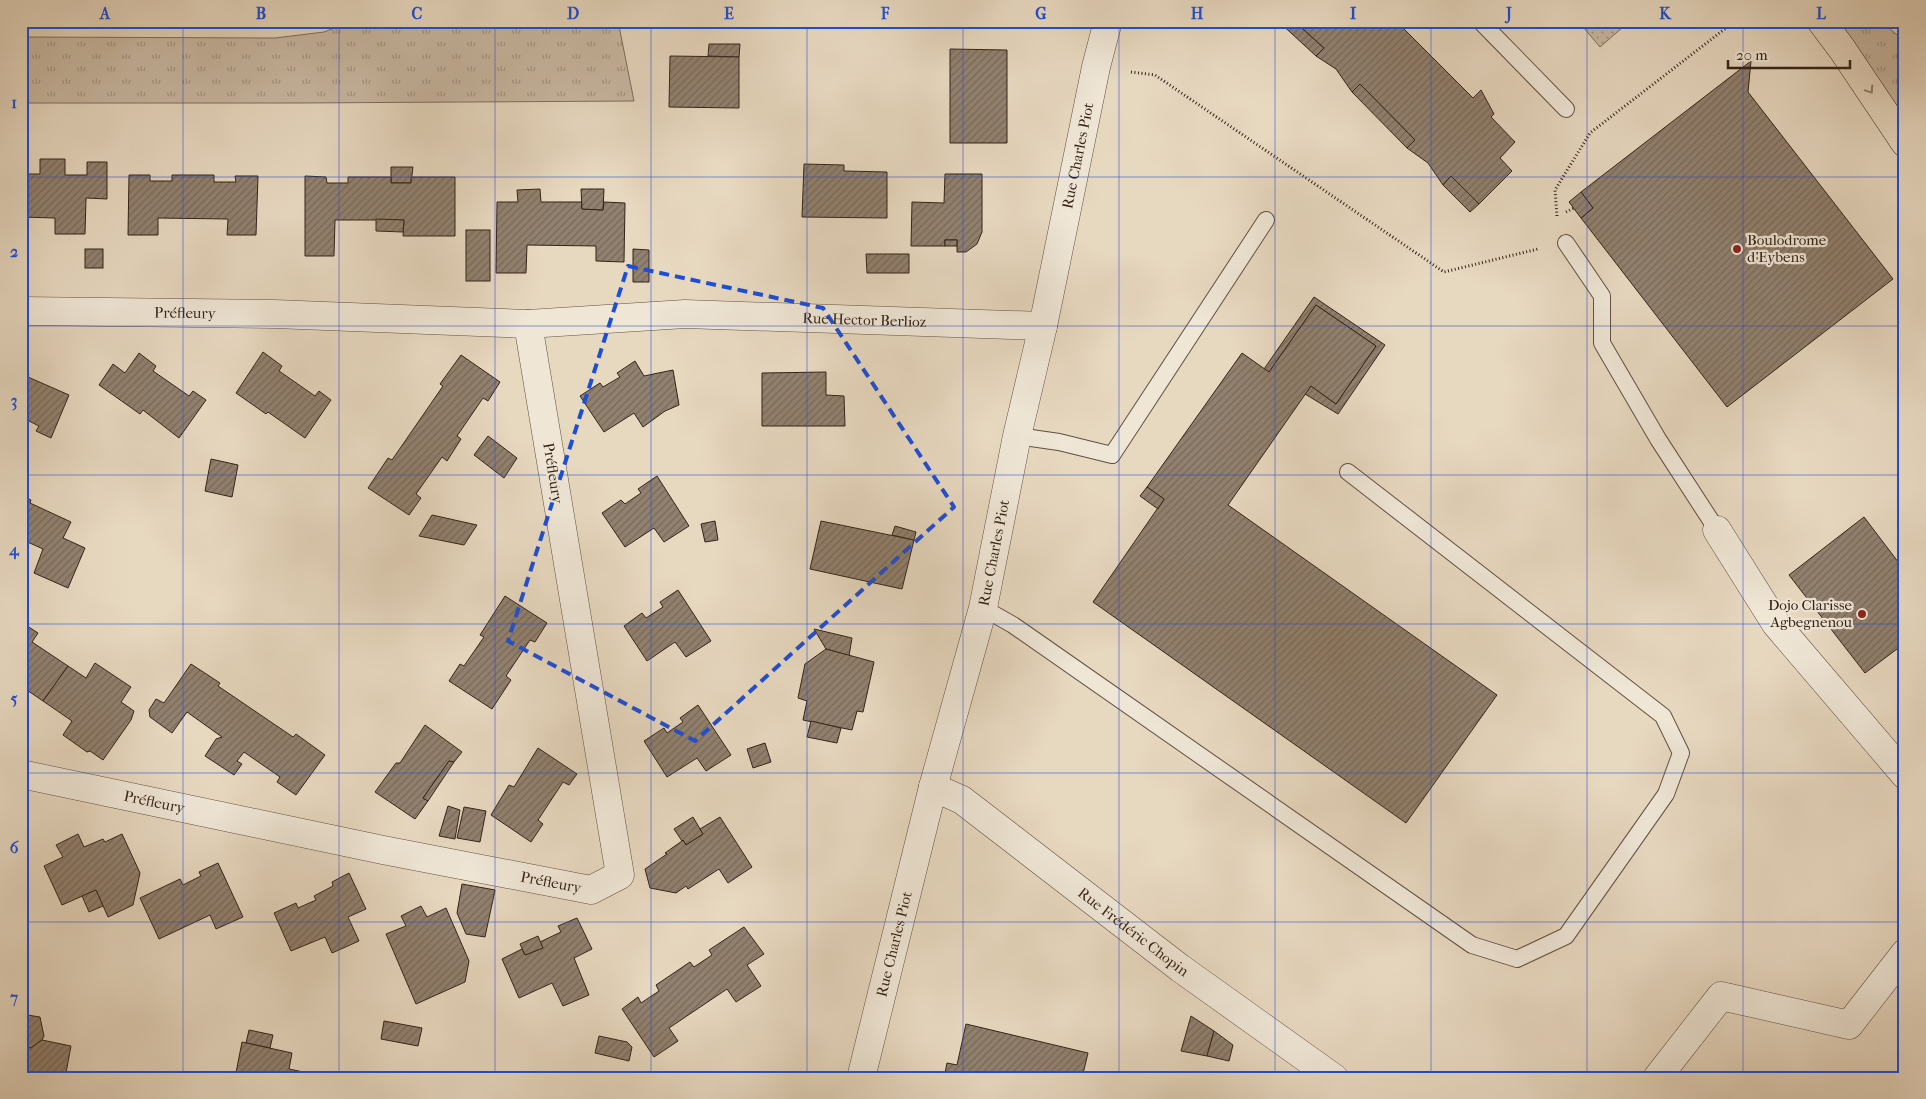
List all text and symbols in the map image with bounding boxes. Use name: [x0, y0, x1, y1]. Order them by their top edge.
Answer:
text: A: [99, 4, 111, 23]
text: B: [256, 4, 266, 23]
text: C: [412, 4, 423, 23]
text: D: [567, 4, 579, 23]
text: E: [724, 4, 734, 23]
text: F: [880, 4, 890, 23]
text: G: [1035, 4, 1047, 23]
text: H: [1191, 4, 1204, 23]
text: I: [1350, 4, 1357, 23]
text: J: [1504, 4, 1512, 24]
text: K: [1659, 4, 1672, 23]
text: L: [1816, 4, 1826, 23]
scale bar: [1728, 38, 1851, 70]
text: 20 m: [1736, 46, 1768, 64]
one-way arrow: [1863, 84, 1873, 93]
text: 1: [11, 93, 17, 112]
street label: Rue Charles Piot: [1058, 100, 1098, 210]
place label: Boulodrome d'Eybens: [1747, 231, 1827, 266]
text: 2: [10, 242, 18, 261]
marker: Boulodrome d'Eybens: [1731, 243, 1743, 255]
street label: Préfleury: [154, 304, 217, 322]
street label: Rue Hector Berlioz: [802, 309, 927, 331]
text: 3: [11, 391, 17, 411]
street label: Préfleury: [539, 441, 567, 506]
street label: Rue Charles Piot: [975, 497, 1013, 607]
text: 4: [8, 540, 20, 560]
place label: Dojo Clarisse Agbegnenou: [1768, 596, 1853, 631]
marker: Dojo Clarisse Agbegnenou: [1856, 608, 1868, 620]
text: 5: [11, 689, 18, 708]
street label: Préfleury: [122, 787, 187, 817]
text: 6: [10, 838, 19, 857]
street label: Préfleury: [519, 868, 584, 897]
street label: Rue Frédéric Chopin: [1074, 884, 1192, 980]
street label: Rue Charles Piot: [872, 889, 916, 999]
text: 7: [9, 988, 18, 1007]

